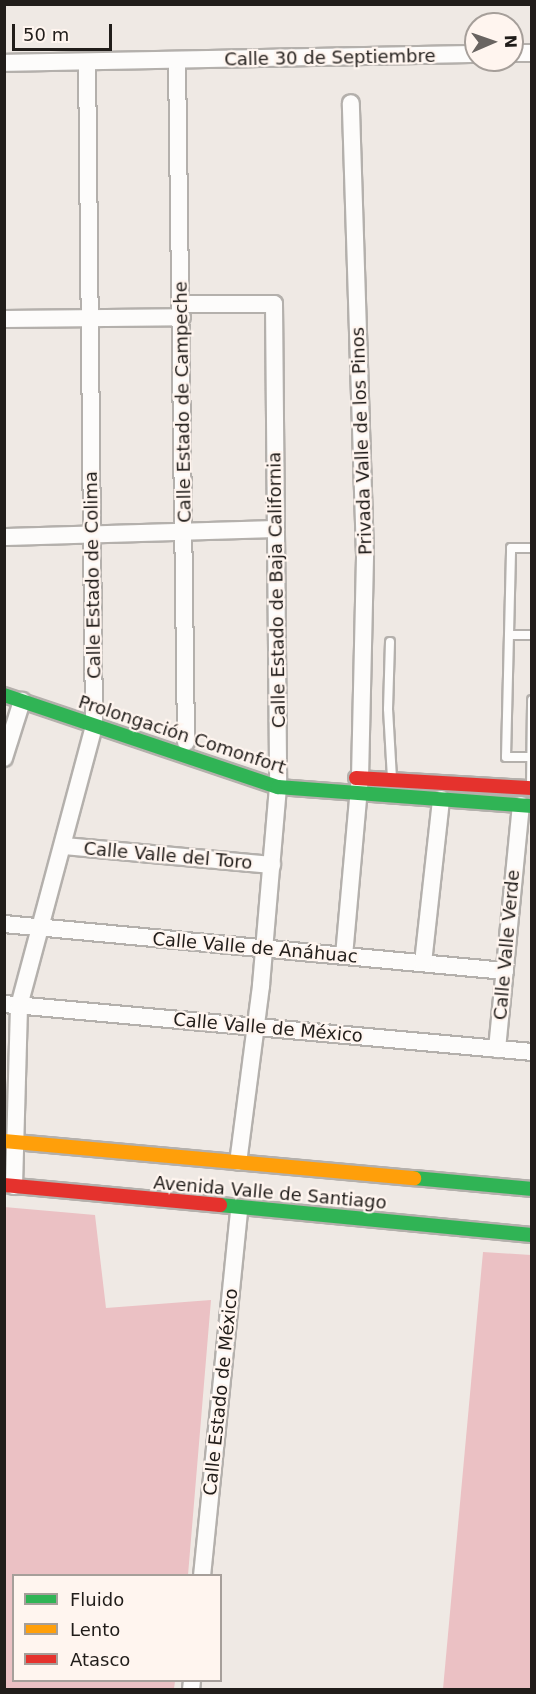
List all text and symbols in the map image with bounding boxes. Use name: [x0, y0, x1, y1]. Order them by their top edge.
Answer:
scale bar: [15, 12, 116, 50]
north arrow: [464, 12, 524, 72]
text: 50 m: [23, 24, 69, 45]
text: N: [501, 34, 520, 48]
street label: Calle 30 de Septiembre: [224, 45, 436, 71]
street label: Calle Estado de Campeche: [170, 281, 196, 523]
street label: Privada Valle de los Pinos: [347, 327, 377, 555]
street label: Calle Estado de Baja California: [264, 452, 290, 728]
street label: Calle Estado de Colima: [80, 471, 106, 679]
street label: Prolongación Comonfort: [76, 691, 288, 779]
street label: Calle Valle del Toro: [83, 838, 253, 874]
street label: Calle Valle Verde: [490, 869, 524, 1021]
street label: Calle Valle de Anáhuac: [152, 928, 358, 968]
street label: Calle Valle de México: [172, 1009, 364, 1047]
street label: Avenida Valle de Santiago: [153, 1172, 387, 1214]
street label: Calle Estado de México: [199, 1287, 243, 1497]
legend: [12, 1574, 222, 1682]
text: Fluido: [70, 1589, 124, 1610]
text: Lento: [70, 1619, 120, 1640]
text: Atasco: [70, 1649, 130, 1670]

